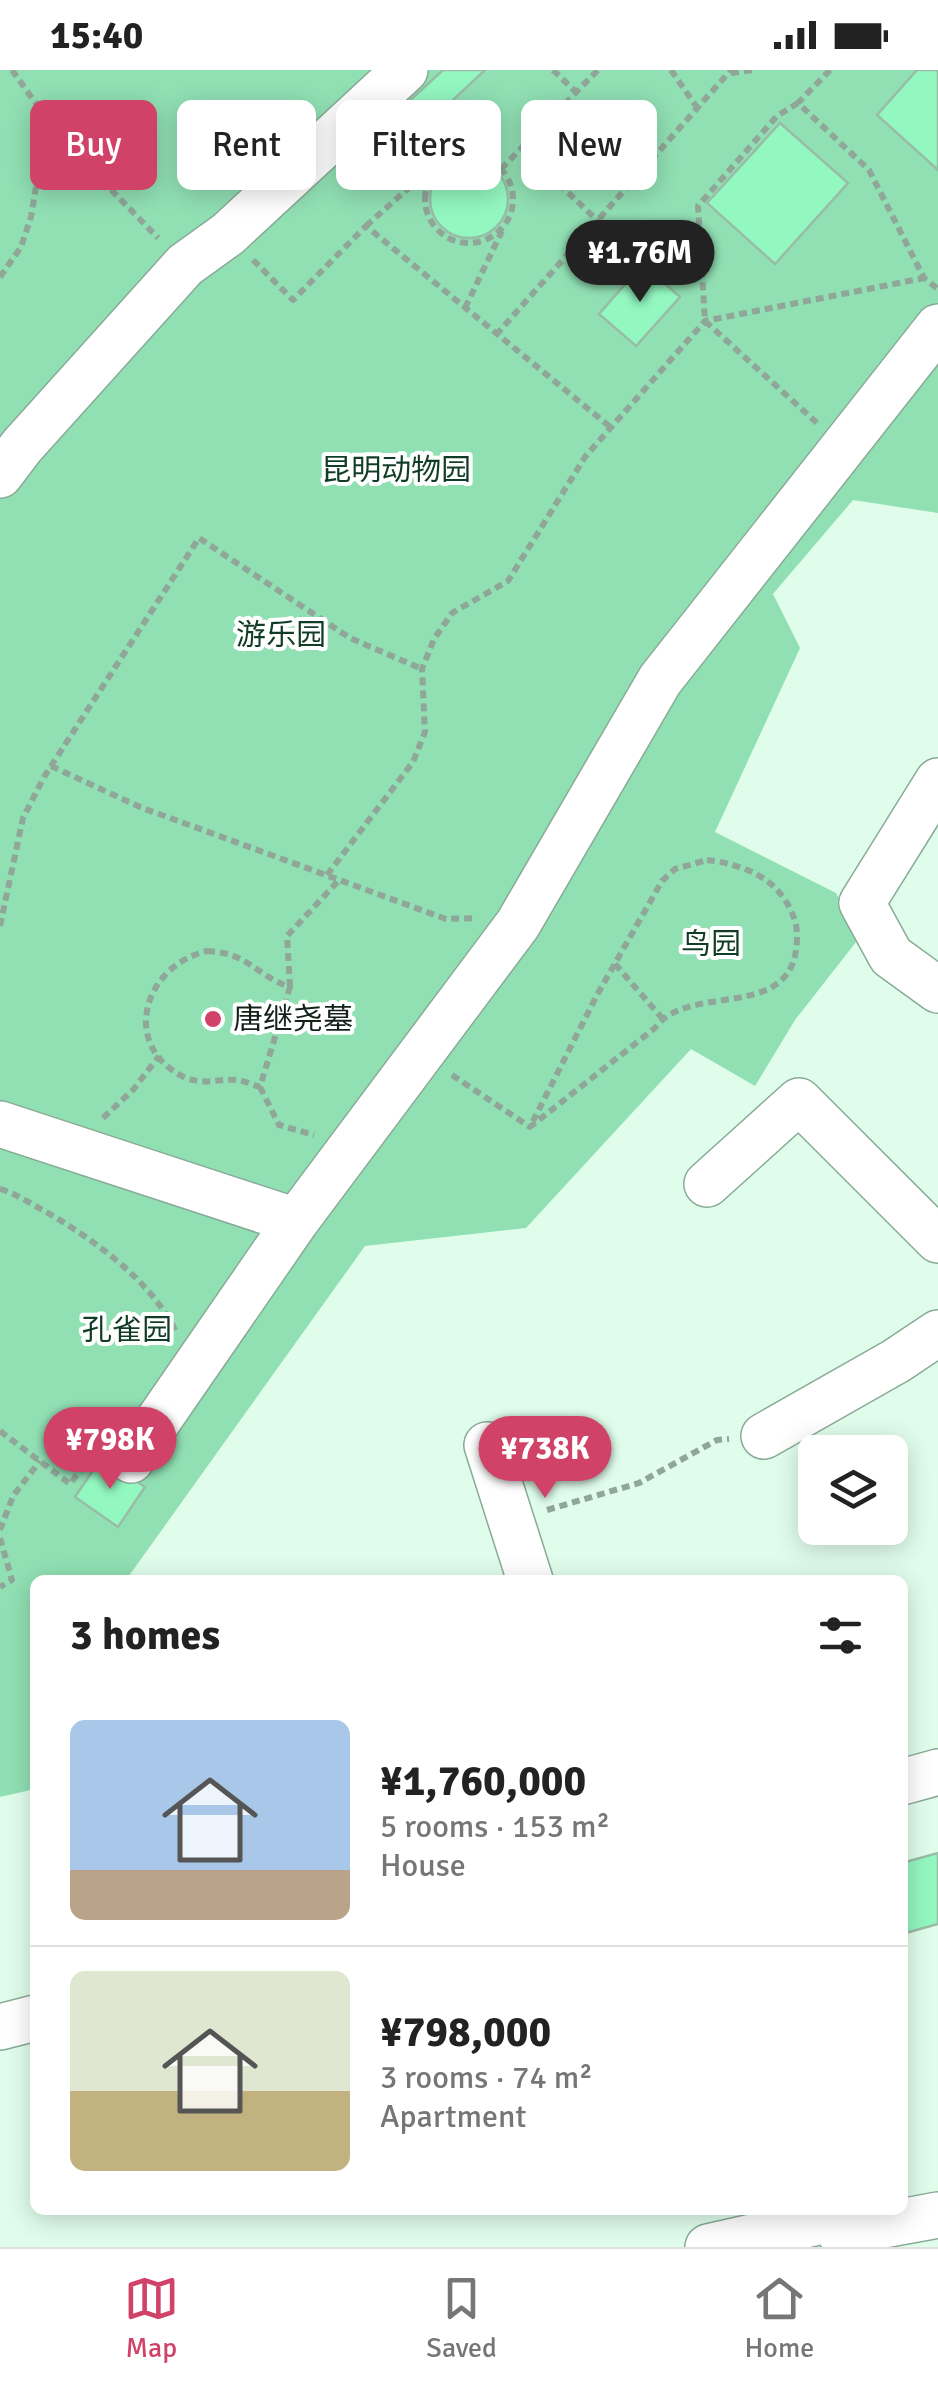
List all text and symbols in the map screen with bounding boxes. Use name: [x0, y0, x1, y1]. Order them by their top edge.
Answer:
text: 15:40: [50, 12, 143, 59]
chip: Buy: [30, 100, 157, 190]
chip: Rent: [177, 100, 316, 190]
chip: Filters: [336, 100, 501, 190]
chip: New: [521, 100, 657, 190]
pin: ¥1.76M: [559, 220, 721, 305]
text: ¥1.76M: [588, 233, 692, 272]
park label: 昆明动物园: [321, 452, 471, 489]
park label: 游乐园: [236, 617, 326, 654]
park label: 鸟园: [681, 926, 741, 963]
place label: 唐继尧墓: [233, 1001, 353, 1038]
marker: 唐继尧墓: [202, 1008, 224, 1030]
park label: 孔雀园: [82, 1312, 172, 1349]
pin: ¥798K: [40, 1407, 180, 1492]
pin: ¥738K: [475, 1416, 615, 1501]
text: ¥798K: [66, 1420, 154, 1459]
text: ¥738K: [501, 1429, 589, 1468]
map controls: [798, 1435, 908, 1545]
button: layers: [798, 1435, 908, 1545]
icon: filters: [813, 1608, 868, 1663]
text: 3 homes: [70, 1610, 220, 1661]
text: ¥1,760,000: [380, 1756, 586, 1807]
icon: home: [150, 1760, 270, 1880]
text: 5 rooms · 153 m²: [380, 1807, 610, 1846]
text: House: [380, 1846, 466, 1885]
text: ¥798,000: [380, 2007, 551, 2058]
icon: home: [150, 2011, 270, 2131]
text: 3 rooms · 74 m²: [380, 2058, 593, 2097]
text: Apartment: [380, 2097, 527, 2136]
tab: Map: [124, 2271, 179, 2365]
tab: Saved: [426, 2271, 497, 2365]
tab: Home: [744, 2271, 814, 2365]

